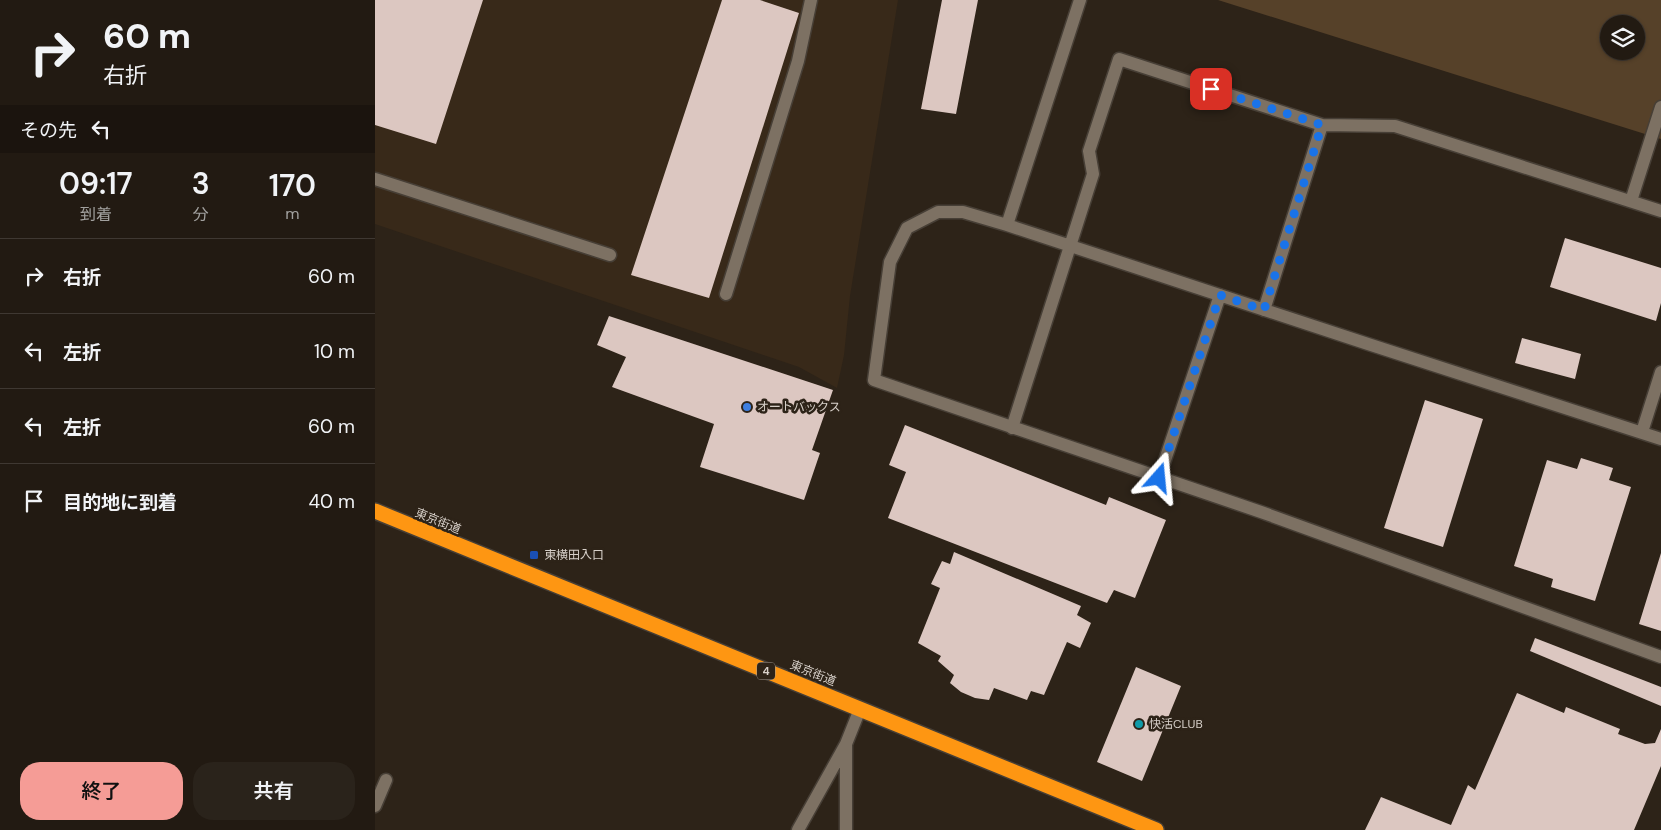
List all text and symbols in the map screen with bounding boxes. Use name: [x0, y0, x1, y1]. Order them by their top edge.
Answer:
text: 60 m: [103, 13, 191, 59]
map controls: [1600, 15, 1645, 60]
button: layers: [1600, 15, 1645, 60]
icon: right: [20, 20, 85, 85]
text: 右折: [103, 61, 147, 90]
pin: [1190, 68, 1232, 110]
icon: arrive: [1197, 75, 1225, 103]
icon: left: [87, 115, 115, 143]
text: その先: [20, 118, 77, 143]
text: 09:17: [59, 164, 133, 203]
text: 3: [192, 164, 210, 203]
text: 170: [269, 166, 316, 205]
text: m: [285, 203, 299, 224]
text: 到着: [80, 204, 112, 225]
text: 分: [193, 204, 209, 225]
icon: right: [20, 262, 48, 290]
text: 60 m: [308, 264, 355, 289]
text: 右折: [63, 265, 101, 290]
icon: left: [20, 337, 48, 365]
text: 10 m: [314, 339, 355, 364]
text: 左折: [63, 340, 101, 365]
place label: オートバックス: [757, 399, 841, 415]
marker: オートバックス: [741, 401, 753, 413]
icon: left: [20, 412, 48, 440]
text: 60 m: [308, 414, 355, 439]
text: 左折: [63, 415, 101, 440]
position arrow: [1132, 451, 1184, 503]
icon: arrive: [20, 487, 48, 515]
text: 40 m: [308, 489, 355, 514]
text: 目的地に到着: [63, 490, 177, 515]
street label: 東京街道: [413, 505, 463, 537]
place label: 東横田入口: [544, 547, 604, 563]
marker: 東横田入口: [528, 549, 540, 561]
street label: 東京街道: [788, 657, 838, 689]
road number: 4: [757, 662, 775, 679]
place label: 快活CLUB: [1149, 716, 1203, 732]
marker: 快活CLUB: [1133, 718, 1145, 730]
button: 終了: [20, 762, 183, 820]
button: 共有: [193, 762, 355, 820]

